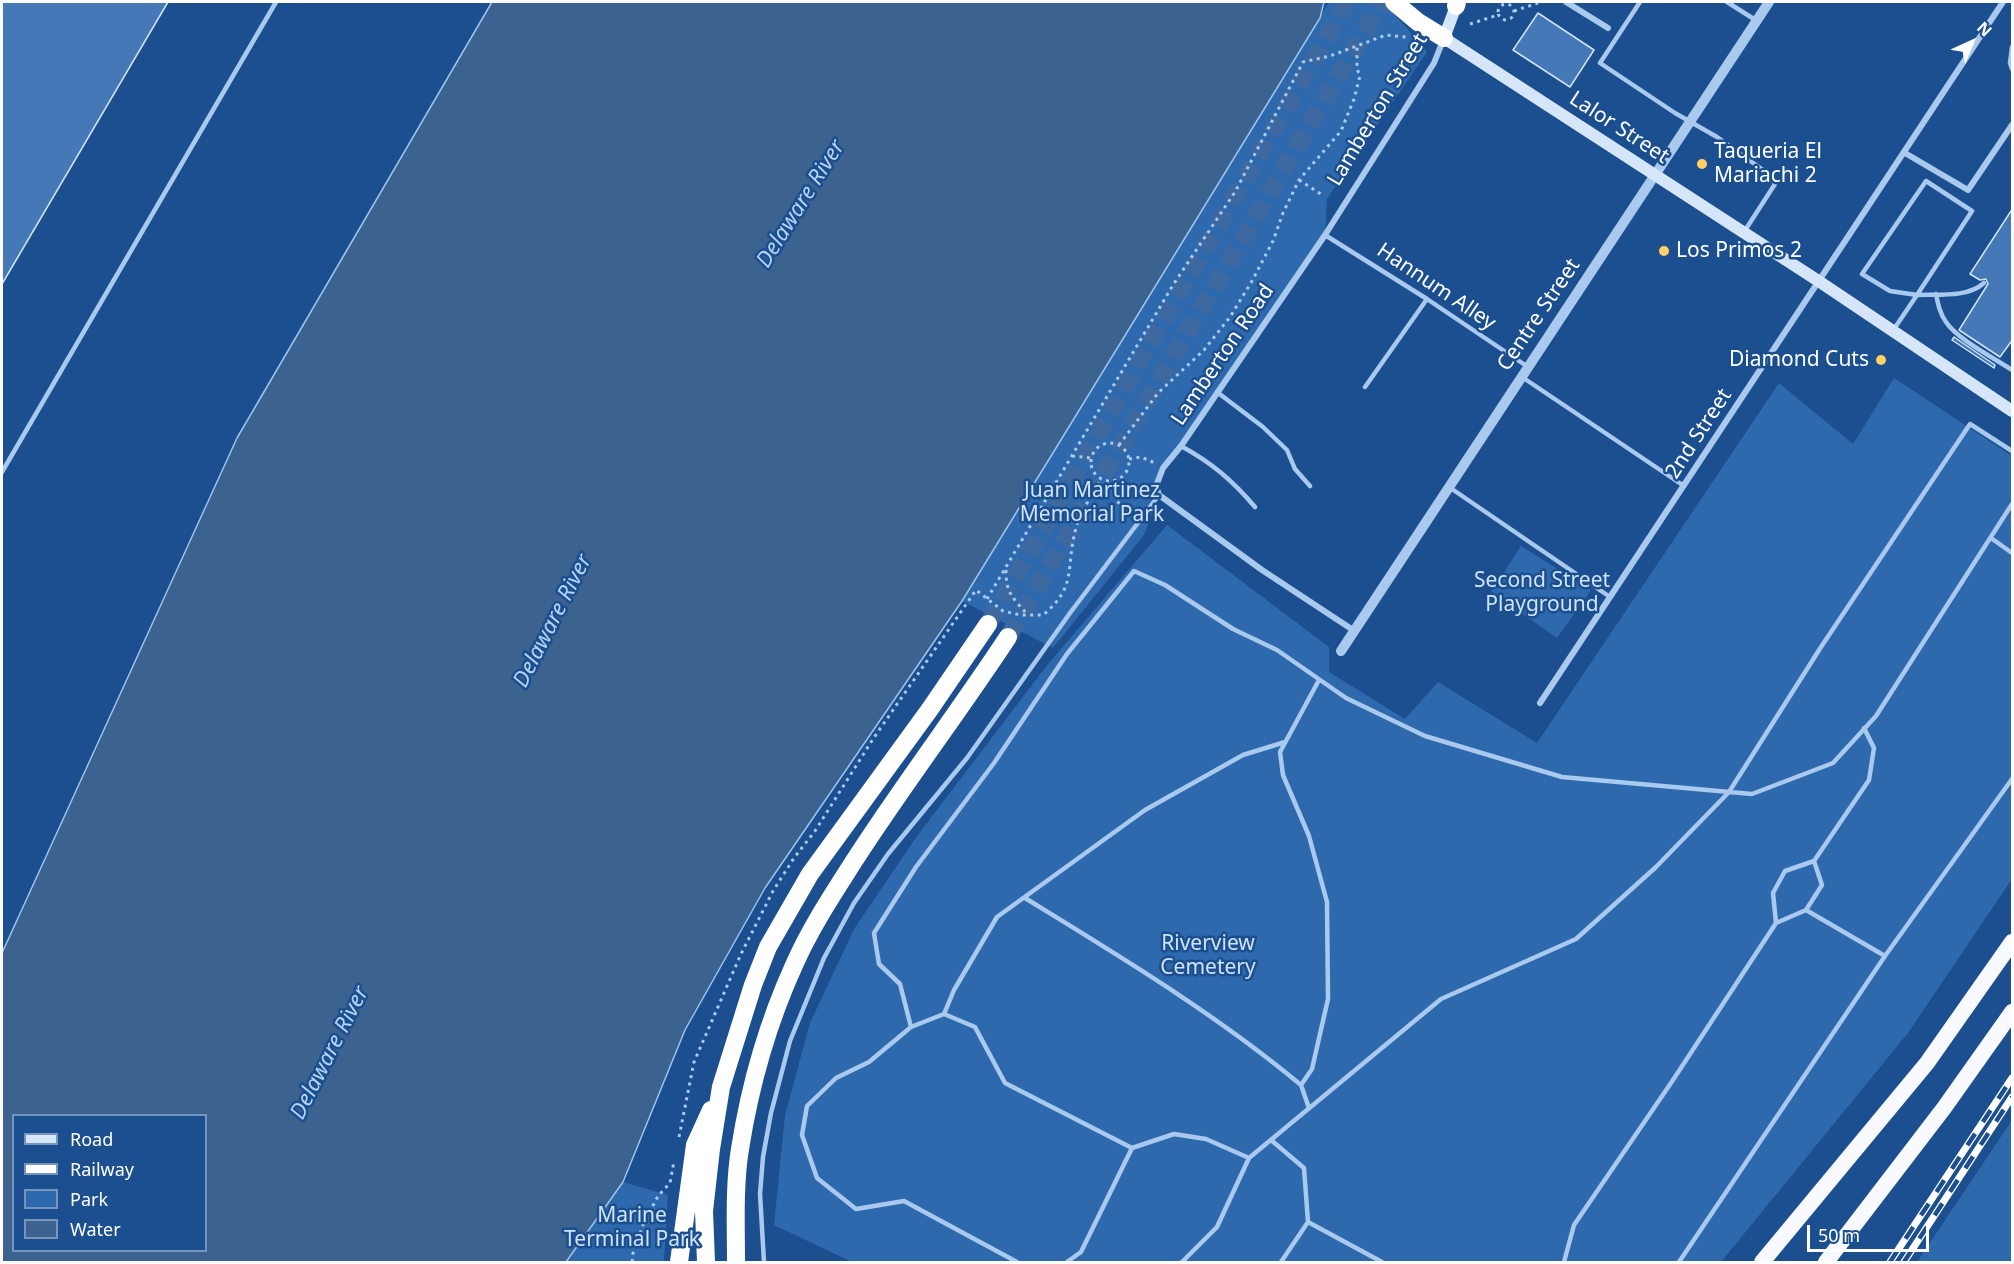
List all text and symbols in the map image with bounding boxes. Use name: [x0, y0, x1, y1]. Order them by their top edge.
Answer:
north arrow: [1942, 12, 2002, 72]
text: N: [1972, 17, 1997, 41]
street label: Lamberton Street: [1323, 29, 1433, 191]
street label: Lalor Street: [1564, 86, 1674, 170]
water label: Delaware River: [751, 135, 851, 273]
place label: Taqueria El Mariachi 2: [1714, 139, 1822, 189]
marker: Taqueria El Mariachi 2: [1695, 157, 1709, 171]
street label: Hannum Alley: [1372, 238, 1500, 336]
place label: Los Primos 2: [1676, 238, 1802, 264]
marker: Los Primos 2: [1657, 244, 1671, 258]
street label: Centre Street: [1492, 254, 1586, 376]
street label: Lamberton Road: [1166, 280, 1280, 430]
place label: Diamond Cuts: [1729, 347, 1869, 373]
marker: Diamond Cuts: [1874, 353, 1888, 367]
street label: 2nd Street: [1661, 384, 1737, 484]
park label: Juan Martinez Memorial Park: [1020, 478, 1164, 528]
water label: Delaware River: [508, 550, 598, 692]
park label: Second Street Playground: [1474, 568, 1610, 618]
park label: Riverview Cemetery: [1160, 931, 1256, 981]
water label: Delaware River: [285, 982, 375, 1124]
legend: [12, 1114, 207, 1252]
text: Road: [70, 1127, 113, 1151]
text: Railway: [70, 1157, 134, 1181]
text: Park: [70, 1187, 108, 1211]
park label: Marine Terminal Park: [564, 1203, 700, 1253]
scale bar: [1810, 1213, 1932, 1251]
text: Water: [70, 1217, 121, 1241]
text: 50 m: [1818, 1223, 1860, 1247]

